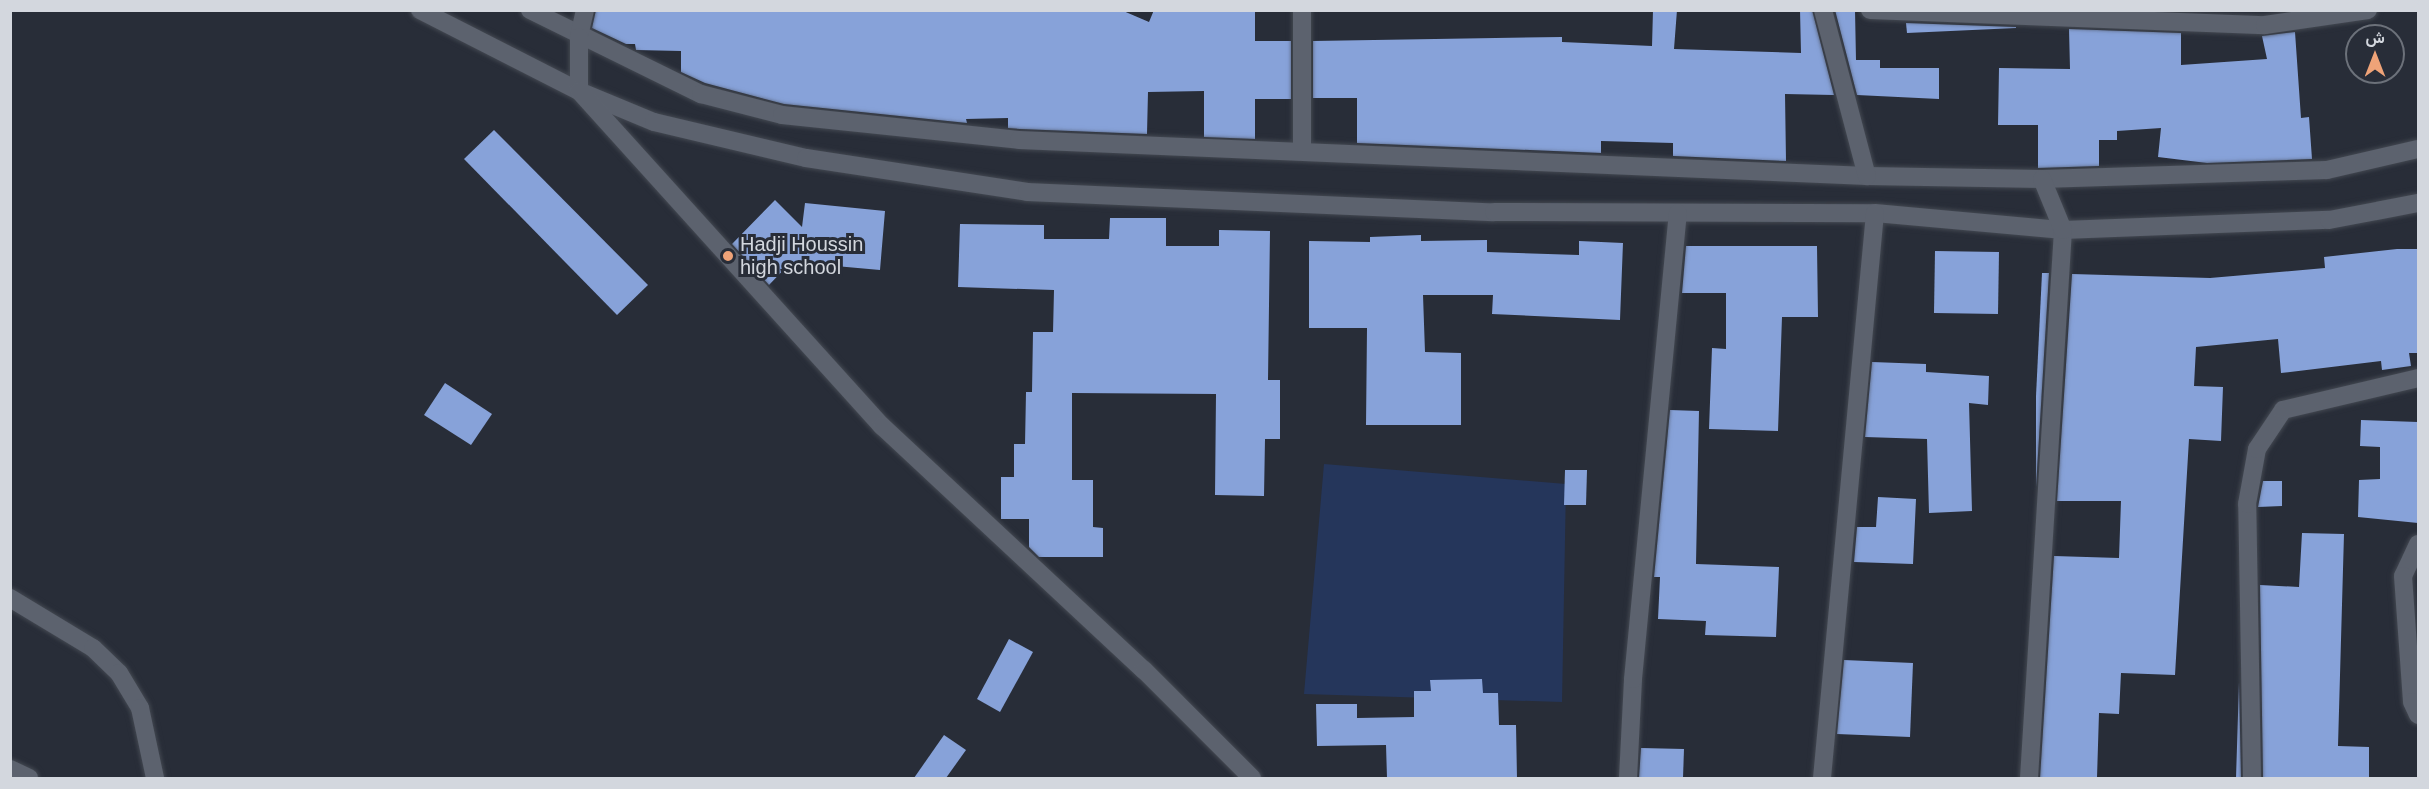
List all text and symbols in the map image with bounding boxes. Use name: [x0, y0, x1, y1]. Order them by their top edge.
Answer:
north arrow: [2345, 24, 2405, 84]
text: ش: [2365, 29, 2385, 46]
place label: Hadji Houssin high school: [740, 232, 863, 279]
marker: Hadji Houssin high school: [721, 249, 735, 263]

